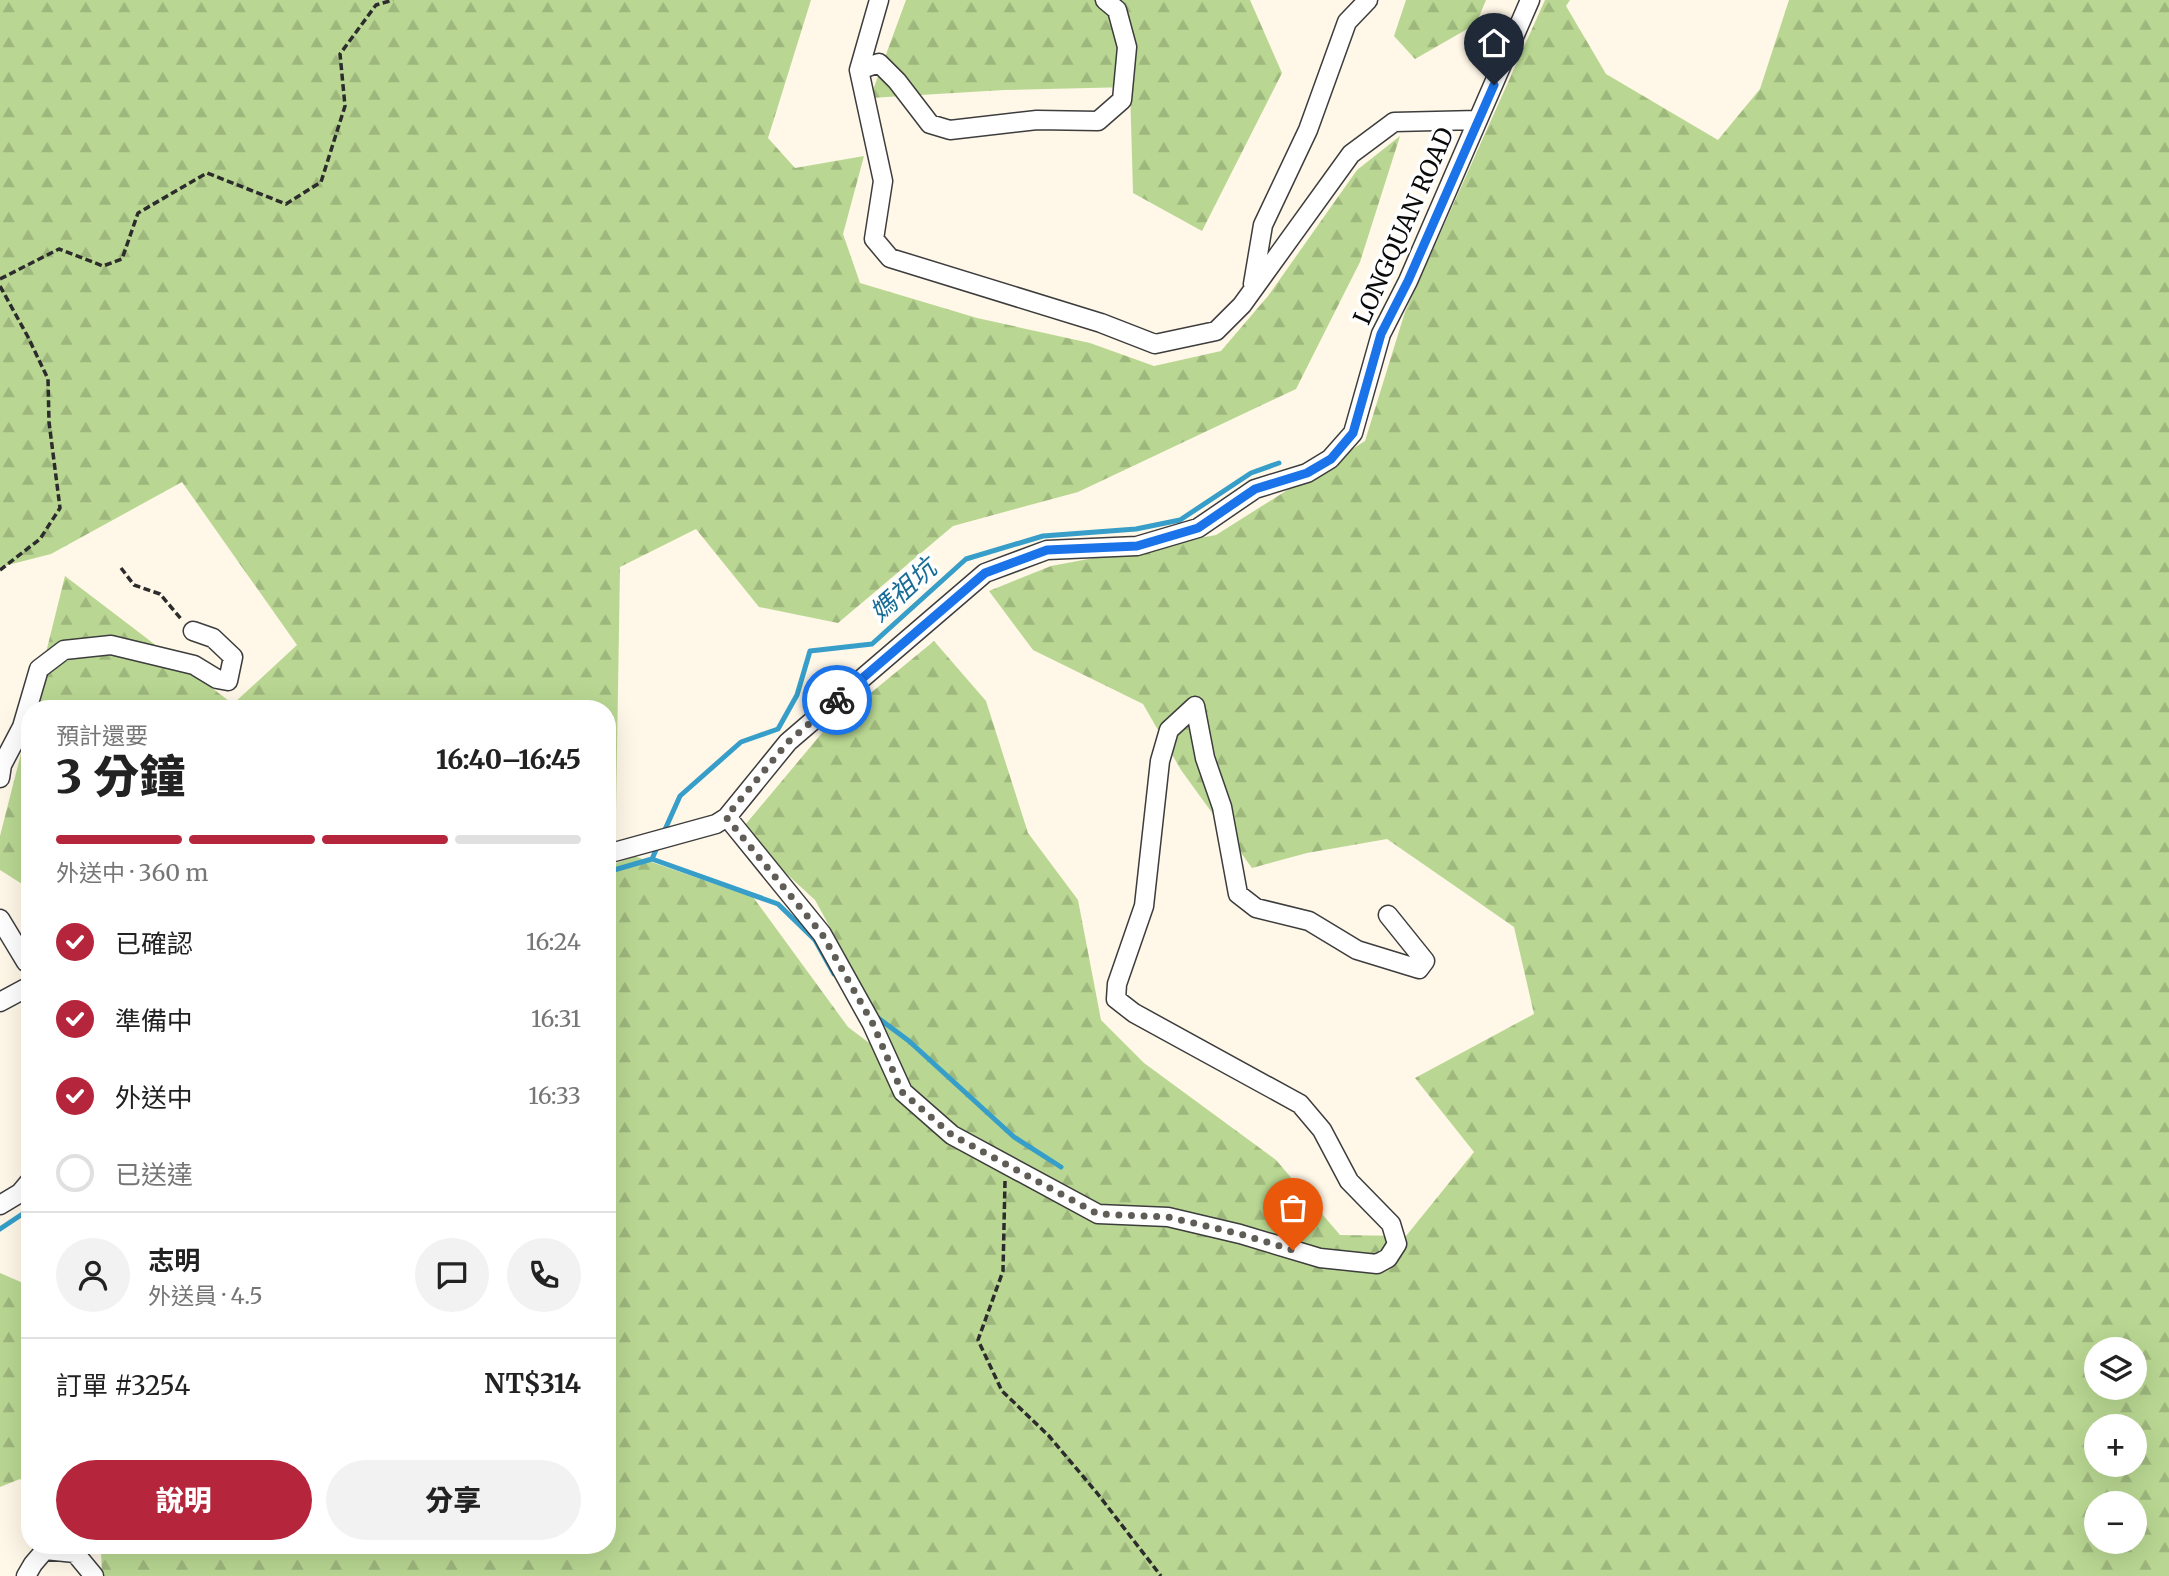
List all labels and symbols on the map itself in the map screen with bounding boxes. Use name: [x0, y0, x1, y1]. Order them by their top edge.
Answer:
pin: [1464, 13, 1524, 85]
street label: LONGQUAN ROAD: [1346, 123, 1461, 329]
water label: 媽祖坑: [863, 549, 946, 628]
courier: [802, 665, 872, 735]
pin: [1263, 1178, 1323, 1250]

